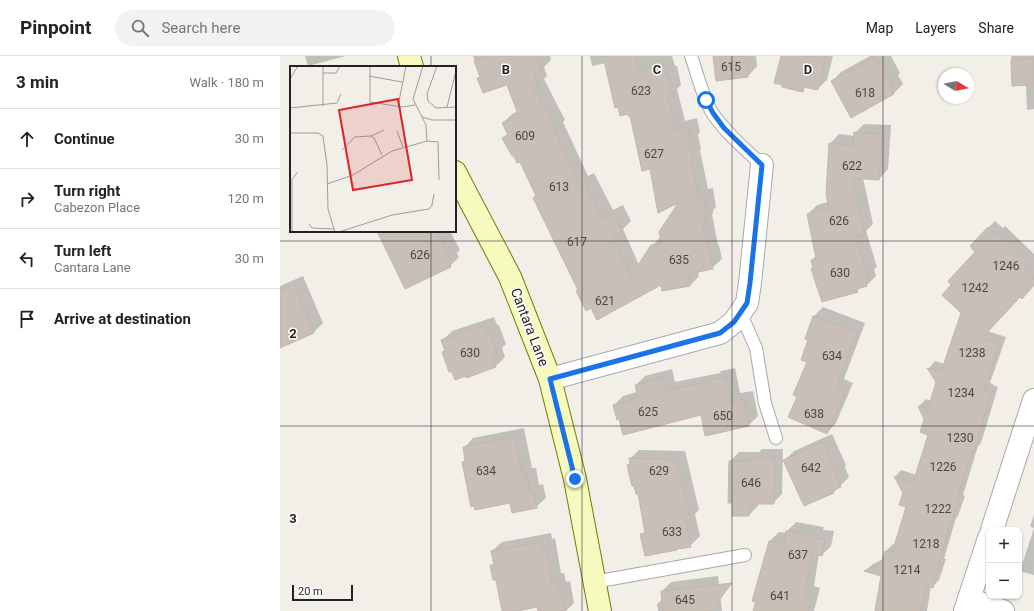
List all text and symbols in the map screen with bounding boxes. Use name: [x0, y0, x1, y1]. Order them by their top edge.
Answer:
search box: [115, 10, 395, 46]
text: Pinpoint: [20, 16, 91, 39]
icon: search: [129, 17, 151, 39]
text: Search here: [161, 19, 240, 37]
text: Map: [866, 20, 893, 36]
text: Layers: [915, 20, 956, 36]
text: Share: [978, 20, 1014, 36]
house number: 615: [721, 60, 741, 74]
text: B: [502, 62, 510, 77]
text: C: [653, 62, 662, 77]
text: D: [804, 62, 812, 77]
inset map: [290, 66, 456, 232]
north arrow: [938, 68, 974, 104]
text: 3 min: [16, 72, 59, 92]
text: Walk · 180 m: [189, 75, 264, 90]
house number: 623: [631, 84, 651, 98]
house number: 618: [855, 86, 875, 100]
route start: [697, 91, 715, 109]
icon: ahead: [16, 128, 38, 150]
house number: 609: [515, 129, 535, 143]
text: Continue: [54, 130, 115, 148]
text: 30 m: [235, 131, 264, 146]
house number: 627: [644, 147, 664, 161]
house number: 622: [842, 159, 862, 173]
house number: 613: [549, 180, 569, 194]
text: Turn right: [54, 182, 120, 200]
icon: right: [16, 188, 38, 210]
text: 120 m: [227, 191, 264, 206]
text: Cabezon Place: [54, 200, 140, 215]
house number: 626: [829, 214, 849, 228]
house number: 617: [567, 235, 587, 249]
text: Turn left: [54, 242, 111, 260]
icon: left: [16, 248, 38, 270]
house number: 626: [410, 248, 430, 262]
text: 30 m: [235, 251, 264, 266]
house number: 635: [669, 253, 689, 267]
house number: 1246: [993, 259, 1020, 273]
text: Cantara Lane: [54, 260, 131, 275]
house number: 630: [830, 266, 850, 280]
house number: 1242: [962, 281, 989, 295]
street label: Cantara Lane: [508, 286, 552, 368]
house number: 621: [595, 294, 615, 308]
icon: arrive: [16, 308, 38, 330]
text: Arrive at destination: [54, 310, 191, 328]
text: 2: [289, 326, 297, 341]
house number: 630: [460, 346, 480, 360]
house number: 1238: [959, 346, 986, 360]
house number: 634: [822, 349, 842, 363]
house number: 1234: [948, 386, 975, 400]
house number: 625: [638, 405, 658, 419]
house number: 638: [804, 407, 824, 421]
house number: 650: [713, 409, 733, 423]
house number: 1230: [947, 431, 974, 445]
house number: 1226: [930, 460, 957, 474]
house number: 642: [801, 461, 821, 475]
house number: 634: [476, 464, 496, 478]
house number: 629: [649, 464, 669, 478]
route end: [566, 470, 584, 488]
house number: 646: [741, 476, 761, 490]
house number: 1222: [925, 502, 952, 516]
text: 3: [289, 511, 297, 526]
house number: 633: [662, 525, 682, 539]
map controls: [986, 527, 1022, 599]
button: +: [986, 527, 1022, 563]
house number: 1218: [913, 537, 940, 551]
house number: 637: [788, 548, 808, 562]
house number: 1214: [894, 563, 921, 577]
button: −: [986, 563, 1022, 599]
scale bar: [292, 583, 353, 602]
text: 20 m: [298, 585, 323, 598]
house number: 641: [770, 589, 790, 603]
house number: 645: [675, 593, 695, 607]

